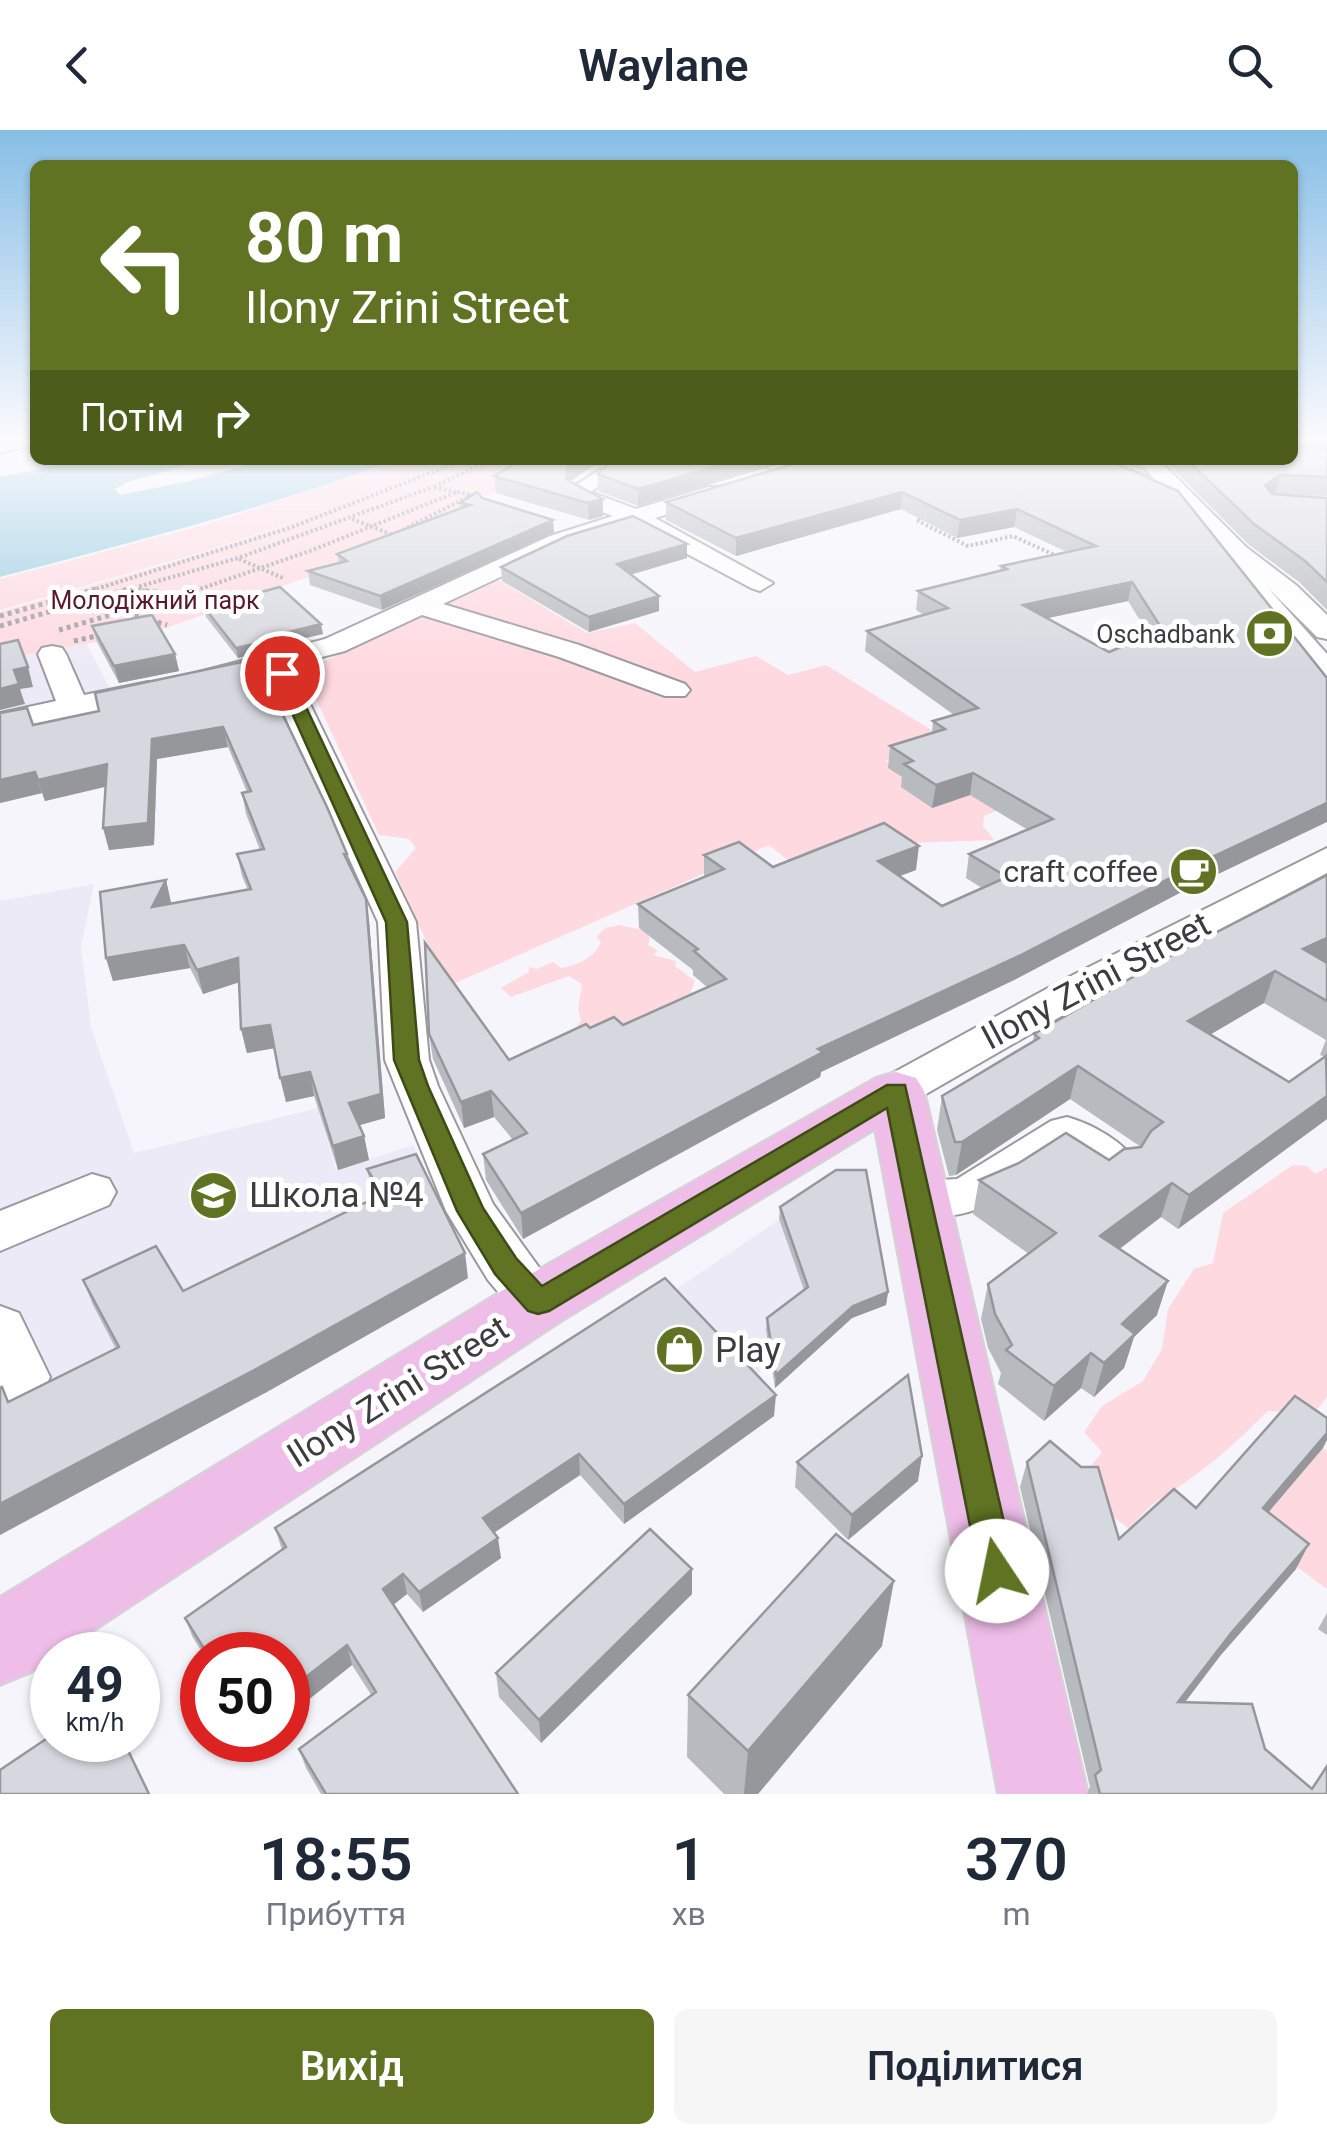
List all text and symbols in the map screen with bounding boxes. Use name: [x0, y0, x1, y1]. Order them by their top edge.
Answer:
icon: back: [50, 38, 105, 93]
icon: search: [1222, 38, 1277, 93]
text: Waylane: [578, 39, 749, 92]
text: 80 m: [245, 197, 403, 279]
icon: left: [80, 200, 210, 330]
text: Ilony Zrini Street: [245, 281, 570, 334]
icon: right: [204, 390, 259, 445]
text: Потім: [80, 396, 184, 440]
park label: Молодіжний парк: [50, 586, 260, 615]
bank icon: Oschadbank: [1244, 608, 1296, 660]
place label: Oschadbank: [1096, 620, 1235, 649]
pin: [240, 631, 325, 716]
icon: arrive: [255, 646, 310, 701]
cafe icon: craft coffee: [1167, 845, 1219, 897]
place label: craft coffee: [1004, 854, 1158, 889]
street label: Ilony Zrini Street: [975, 904, 1217, 1058]
school or university icon: Школа №4: [188, 1169, 240, 1221]
place label: Школа №4: [249, 1175, 424, 1216]
street label: Ilony Zrini Street: [280, 1308, 516, 1476]
shop icon: Play: [654, 1324, 706, 1376]
place label: Play: [715, 1330, 781, 1371]
position arrow: [945, 1519, 1049, 1623]
speed limit sign: 50: [180, 1632, 310, 1762]
text: 49: [66, 1656, 124, 1714]
text: km/h: [66, 1708, 124, 1737]
text: 18:55: [259, 1824, 413, 1895]
text: 1: [672, 1824, 706, 1895]
text: 370: [965, 1824, 1068, 1895]
text: Прибуття: [266, 1895, 406, 1933]
text: хв: [672, 1895, 706, 1933]
text: m: [1002, 1895, 1030, 1933]
button: Вихід: [50, 2009, 654, 2124]
button: Поділитися: [674, 2009, 1277, 2124]

